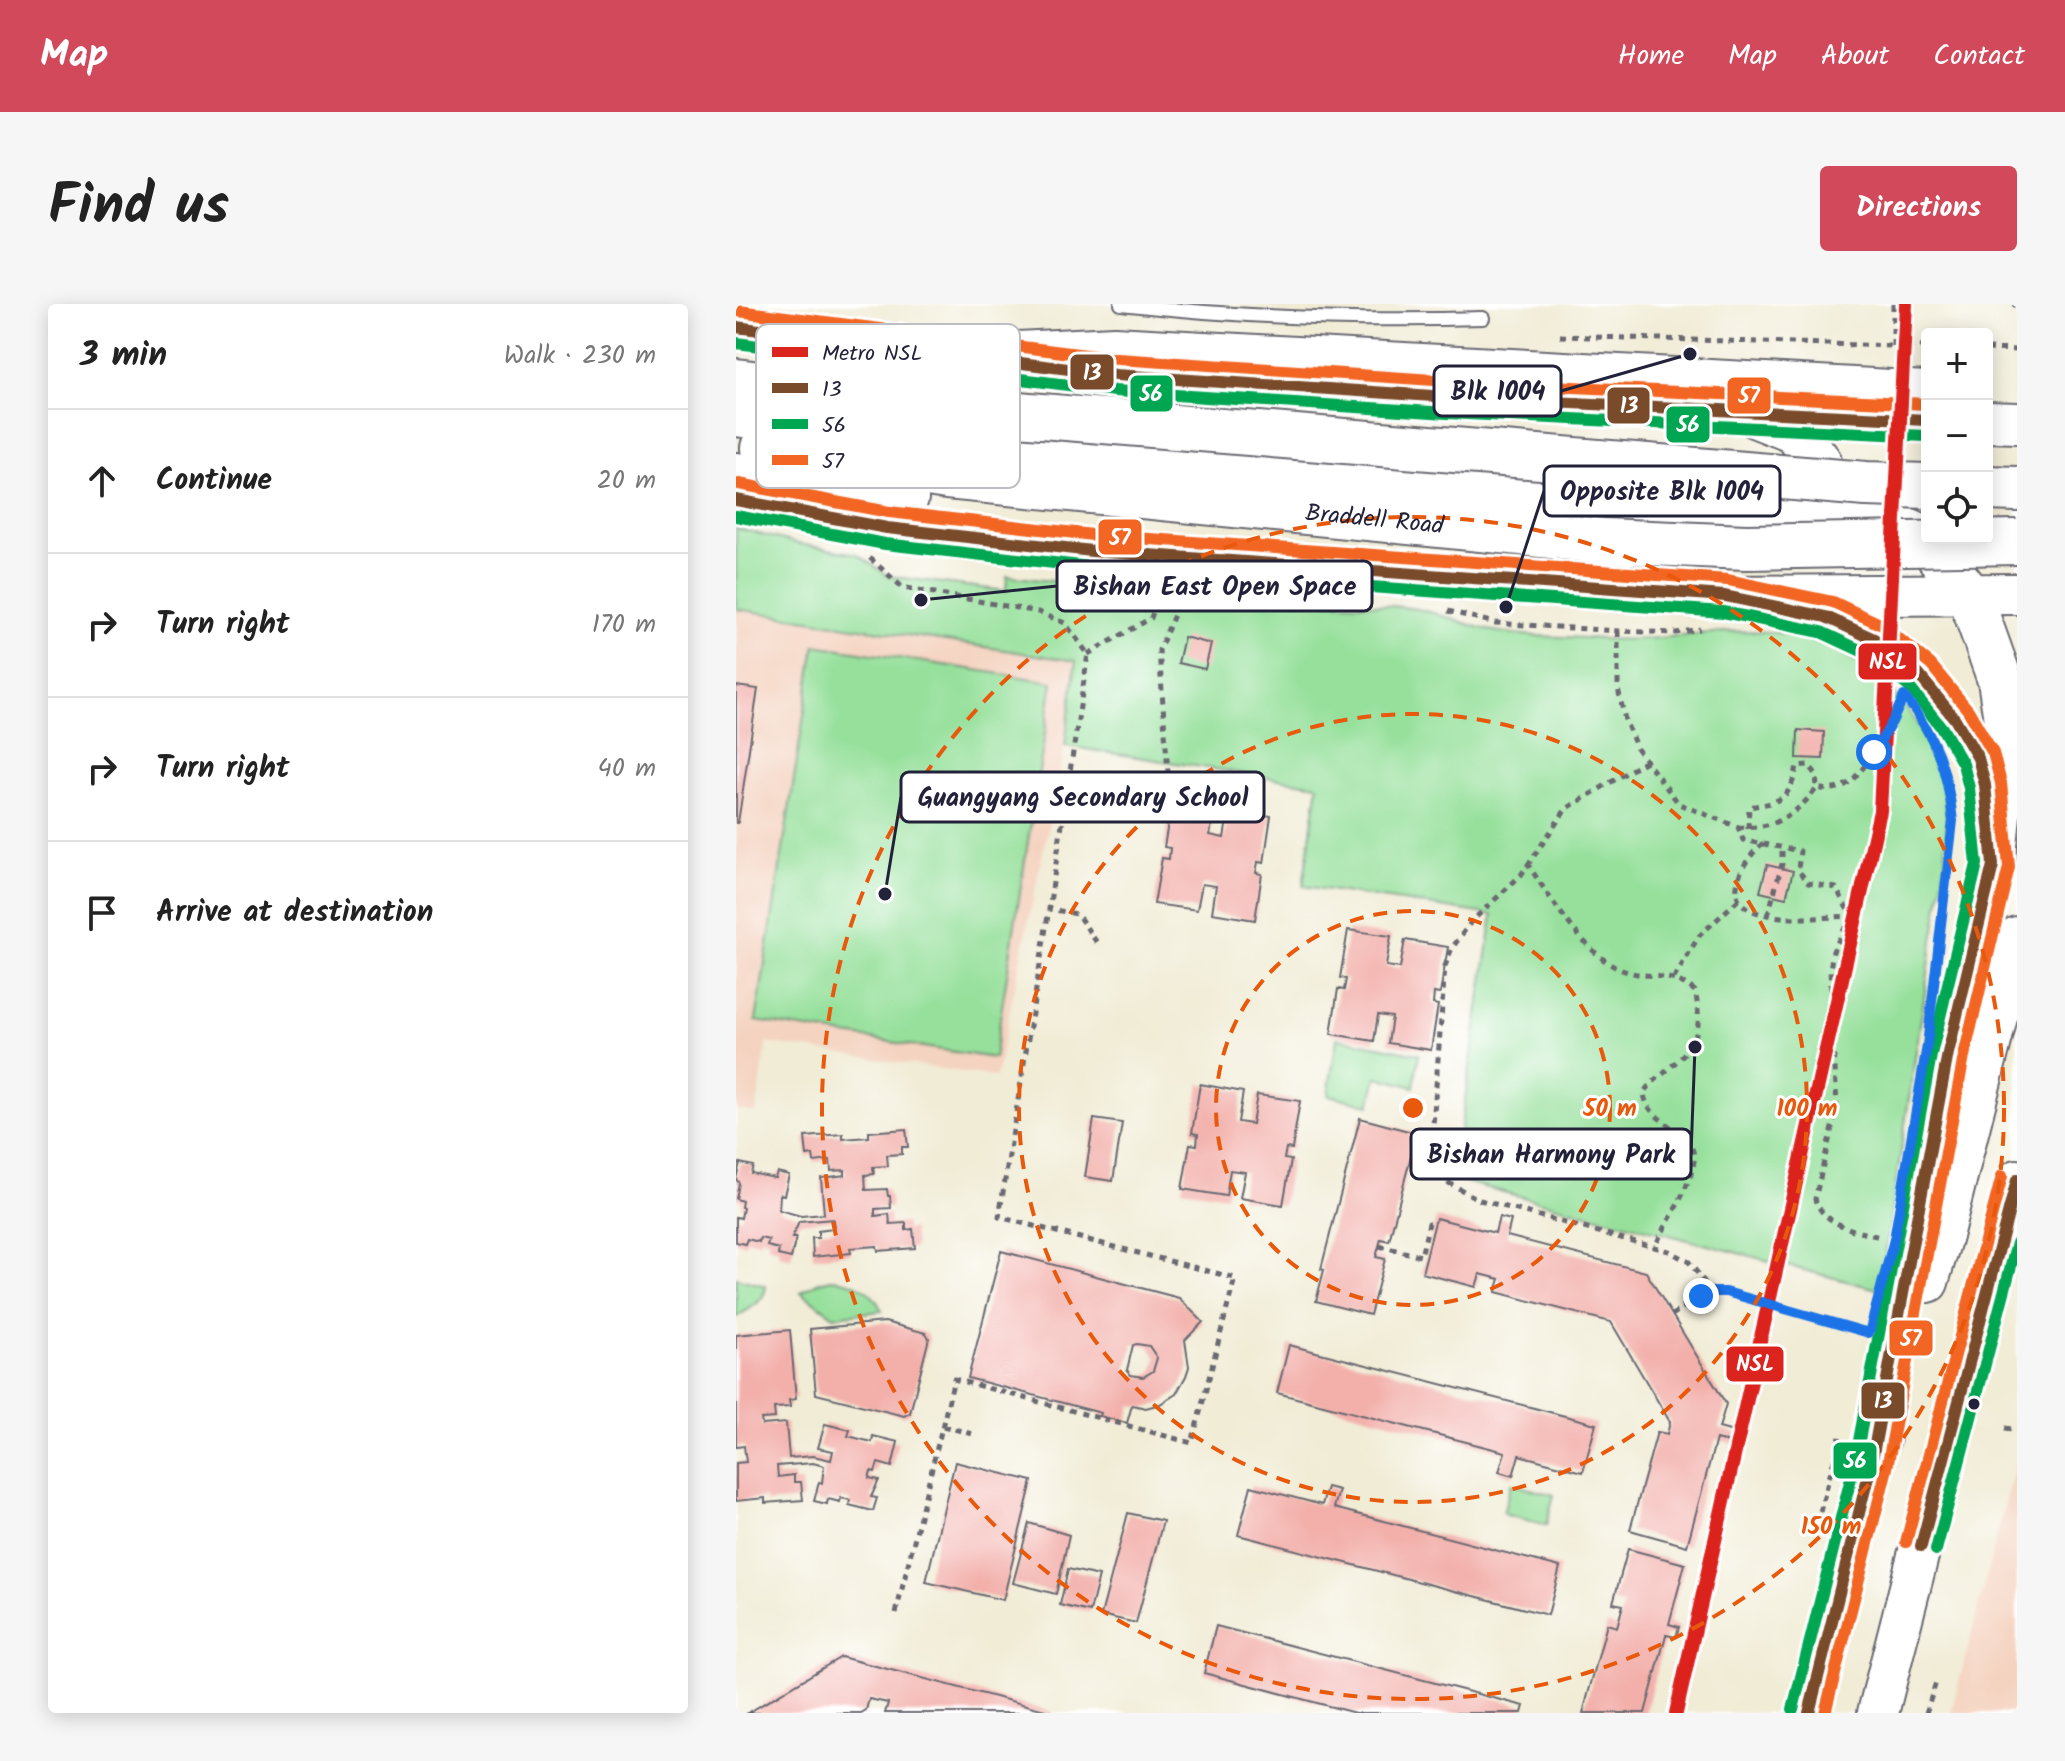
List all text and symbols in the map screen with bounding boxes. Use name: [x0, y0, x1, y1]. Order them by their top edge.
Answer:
text: Map: [40, 26, 109, 86]
text: Home: [1618, 34, 1684, 79]
text: Map: [1728, 34, 1777, 79]
text: About: [1821, 34, 1889, 79]
text: Contact: [1933, 34, 2025, 79]
text: Find us: [48, 163, 229, 253]
button: Directions: [1820, 166, 2017, 251]
legend: [756, 324, 1020, 488]
map controls: [1921, 328, 1993, 544]
button: +: [1921, 328, 1993, 400]
text: 3 min: [80, 329, 167, 383]
text: Walk · 230 m: [504, 335, 656, 377]
text: Metro NSL: [822, 337, 922, 372]
line badge: 13: [1069, 353, 1115, 391]
text: 13: [1083, 357, 1101, 392]
callout: Blk 1004: [1434, 366, 1561, 416]
text: Blk 1004: [1451, 372, 1545, 414]
text: 13: [822, 373, 841, 408]
line badge: 56: [1129, 374, 1174, 413]
line badge: 57: [1726, 376, 1772, 415]
text: 56: [1138, 378, 1163, 413]
text: 57: [1737, 380, 1760, 415]
line badge: 13: [1606, 386, 1651, 425]
text: 13: [1620, 390, 1638, 425]
button: −: [1921, 400, 1993, 472]
line badge: 56: [1665, 405, 1711, 444]
text: 56: [822, 409, 846, 444]
text: 56: [1675, 409, 1700, 444]
text: 57: [822, 445, 845, 480]
text: Continue: [156, 457, 272, 505]
icon: ahead: [80, 459, 124, 503]
text: 20 m: [597, 460, 656, 502]
callout: Opposite Blk 1004: [1544, 466, 1780, 516]
text: Opposite Blk 1004: [1560, 472, 1764, 514]
button: locate: [1921, 472, 1993, 544]
street label: Braddell Road: [1304, 494, 1447, 546]
line badge: 57: [1097, 518, 1143, 556]
text: 57: [1108, 522, 1131, 557]
callout: Bishan East Open Space: [1057, 561, 1372, 611]
text: Bishan East Open Space: [1073, 567, 1357, 609]
text: Turn right: [156, 601, 289, 649]
icon: right: [80, 603, 124, 647]
text: 170 m: [592, 604, 656, 646]
line badge: NSL: [1857, 642, 1918, 681]
text: NSL: [1869, 646, 1907, 681]
route start: [1856, 734, 1892, 770]
text: Turn right: [156, 745, 289, 793]
icon: right: [80, 747, 124, 791]
text: 40 m: [598, 748, 656, 790]
callout: Guangyang Secondary School: [901, 772, 1264, 822]
text: Guangyang Secondary School: [918, 778, 1248, 820]
text: Arrive at destination: [156, 889, 433, 937]
icon: arrive: [80, 891, 124, 935]
text: 50 m: [1582, 1090, 1637, 1129]
text: 100 m: [1777, 1090, 1837, 1129]
centre of rings: [1399, 1094, 1427, 1122]
callout: Bishan Harmony Park: [1411, 1129, 1691, 1179]
text: Bishan Harmony Park: [1427, 1135, 1676, 1177]
route end: [1683, 1278, 1719, 1314]
line badge: 57: [1888, 1319, 1934, 1357]
text: 57: [1899, 1323, 1922, 1358]
line badge: NSL: [1725, 1345, 1785, 1383]
text: NSL: [1736, 1348, 1774, 1383]
line badge: 13: [1860, 1381, 1906, 1420]
text: 13: [1874, 1385, 1892, 1420]
unlabelled marker: [1966, 1396, 1982, 1412]
line badge: 56: [1832, 1441, 1878, 1480]
text: 56: [1842, 1445, 1867, 1480]
text: 150 m: [1801, 1508, 1861, 1547]

